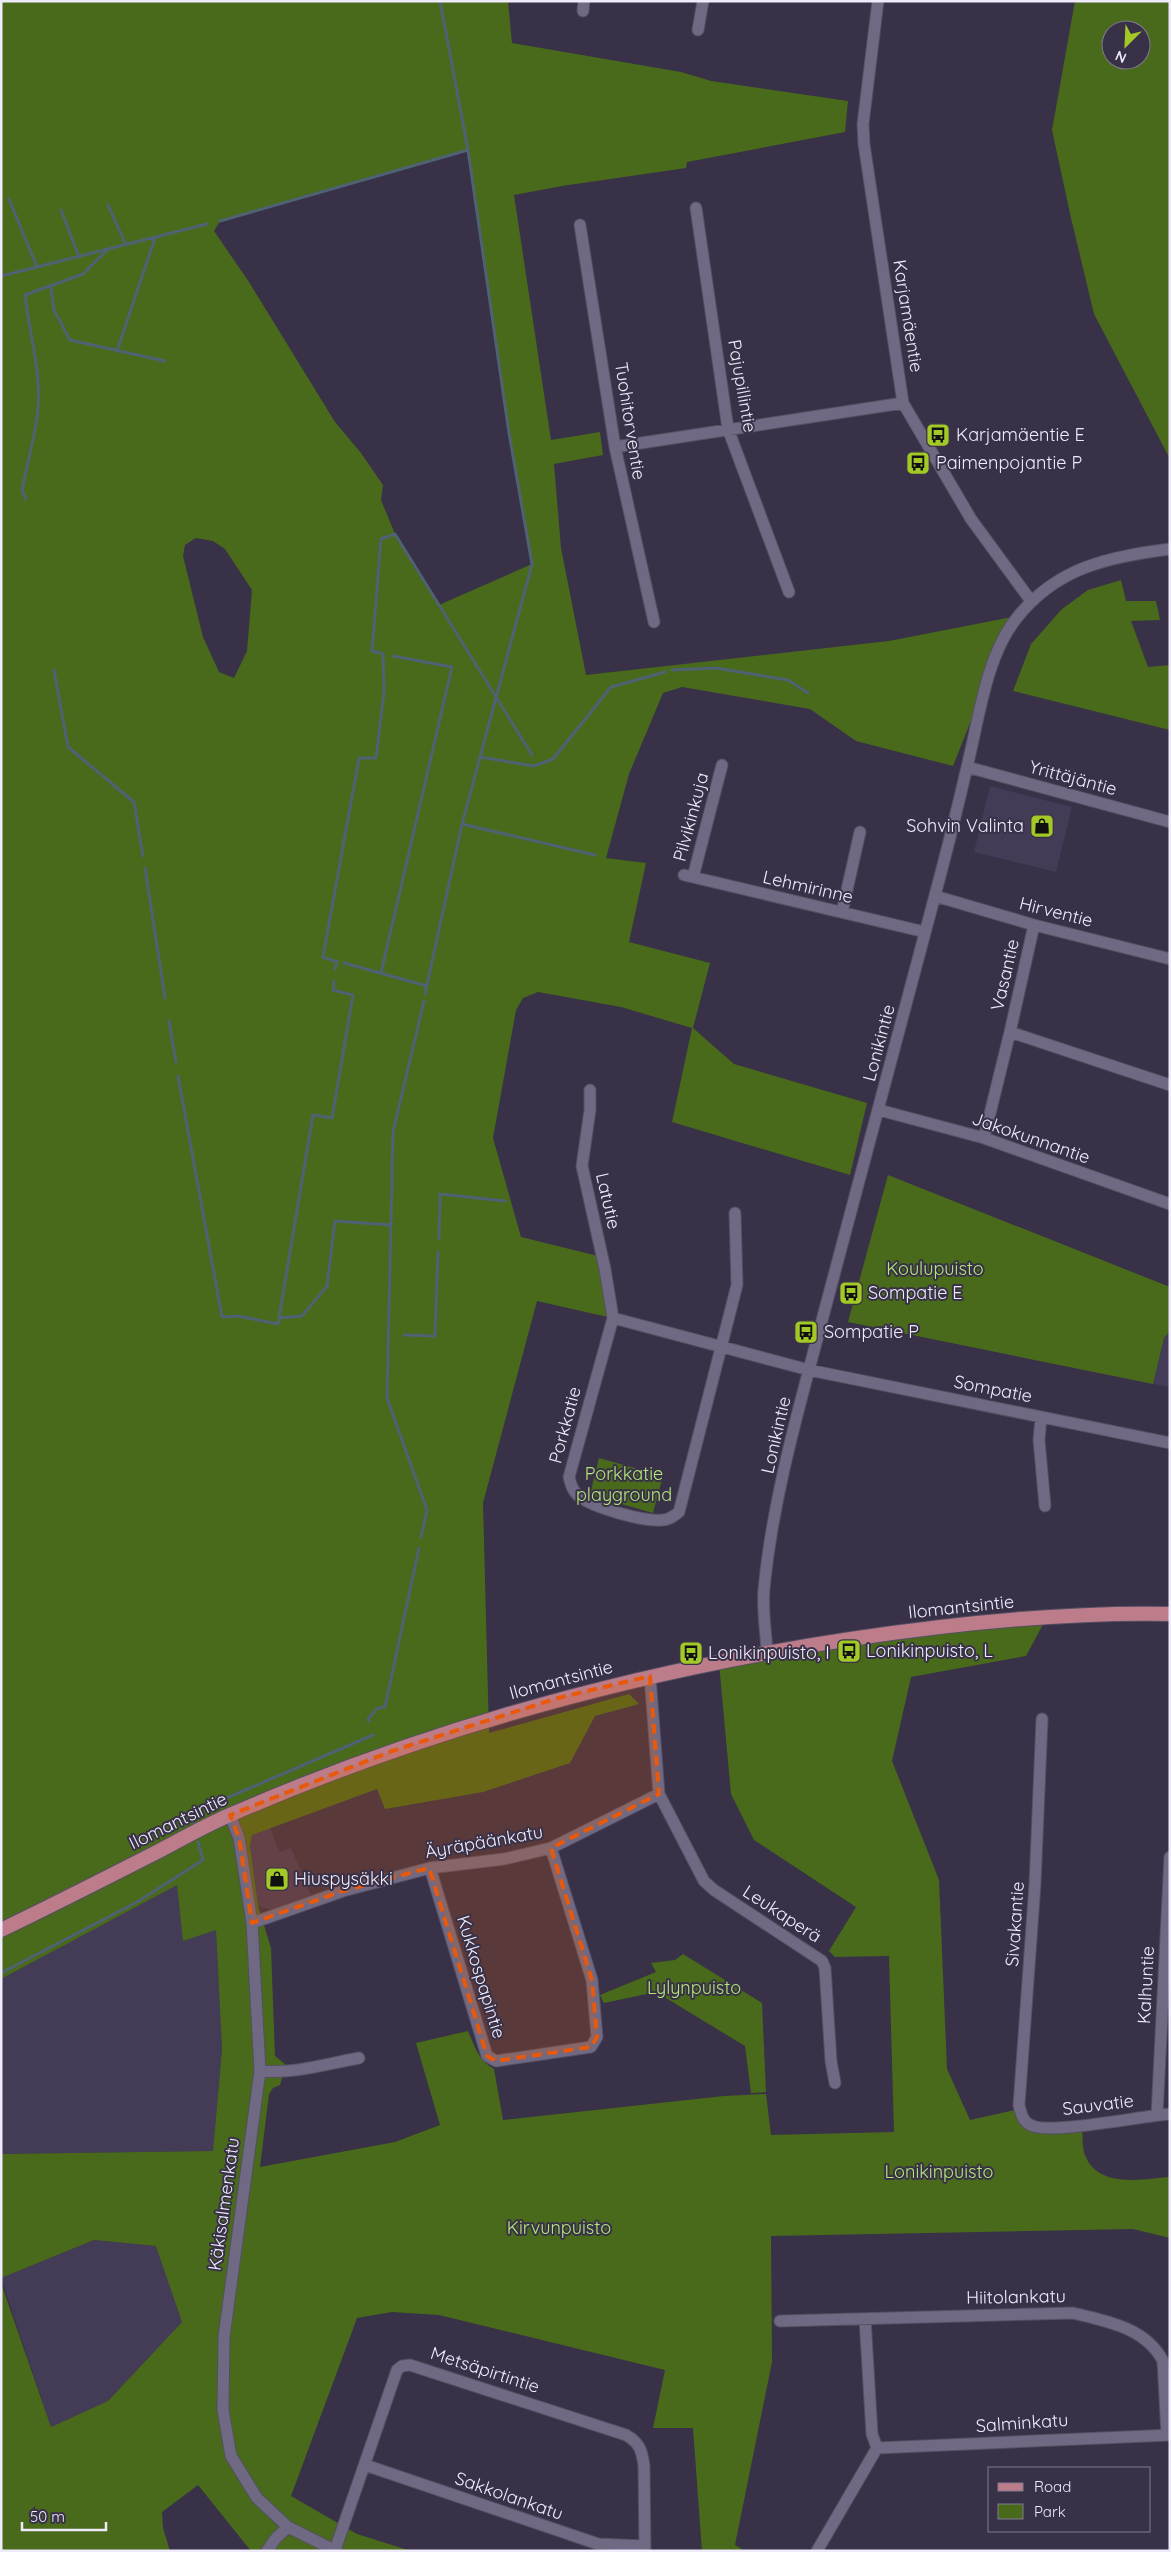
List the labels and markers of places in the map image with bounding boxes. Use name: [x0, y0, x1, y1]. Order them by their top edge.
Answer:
bus stop icon: Karjamäentie E: [925, 422, 951, 448]
place label: Karjamäentie E: [956, 423, 1085, 446]
bus stop icon: Paimenpojantie P: [905, 450, 931, 476]
place label: Paimenpojantie P: [936, 451, 1082, 474]
shop icon: Sohvin Valinta: [1029, 813, 1055, 839]
place label: Sohvin Valinta: [906, 814, 1024, 837]
bus stop icon: Sompatie E: [838, 1280, 864, 1306]
place label: Sompatie E: [868, 1281, 962, 1304]
bus stop icon: Sompatie P: [793, 1319, 819, 1345]
place label: Sompatie P: [824, 1320, 919, 1343]
bus stop icon: Lonikinpuisto, L: [836, 1638, 862, 1664]
place label: Lonikinpuisto, L: [866, 1639, 993, 1662]
bus stop icon: Lonikinpuisto, I: [678, 1640, 704, 1666]
place label: Lonikinpuisto, I: [708, 1641, 830, 1664]
shop icon: Hiuspysäkki: [264, 1866, 290, 1892]
place label: Hiuspysäkki: [294, 1867, 393, 1890]

